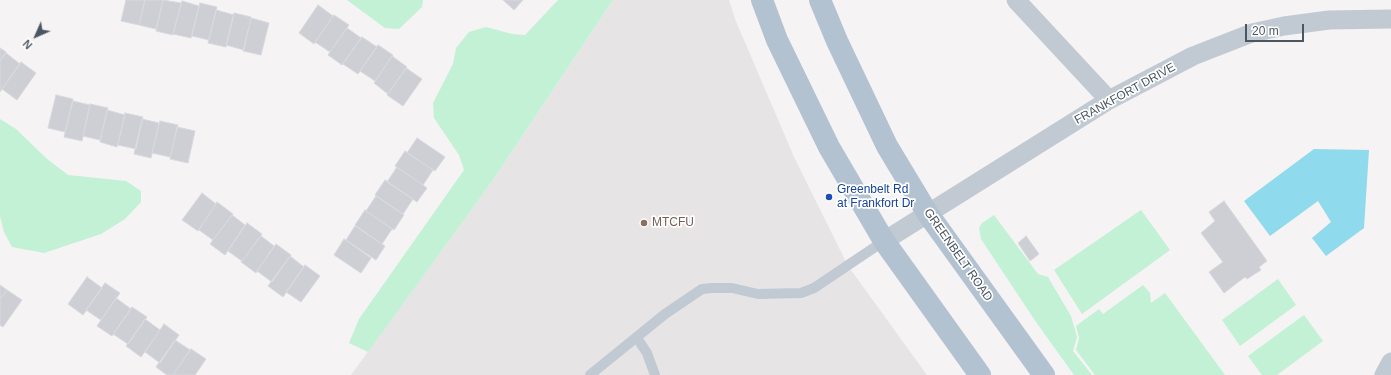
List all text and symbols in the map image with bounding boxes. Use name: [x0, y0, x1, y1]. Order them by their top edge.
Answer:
north arrow: [16, 16, 56, 56]
scale bar: [1247, 16, 1306, 42]
text: 20 m: [1252, 24, 1279, 38]
text: N: [20, 37, 35, 52]
street label: FRANKFORT DRIVE: [1072, 60, 1178, 128]
place label: Greenbelt Rd at Frankfort Dr: [837, 183, 914, 211]
marker: Greenbelt Rd at Frankfort Dr: [824, 192, 834, 202]
street label: GREENBELT ROAD: [921, 206, 995, 304]
place label: MTCFU: [652, 216, 694, 230]
marker: MTCFU: [639, 218, 649, 228]

